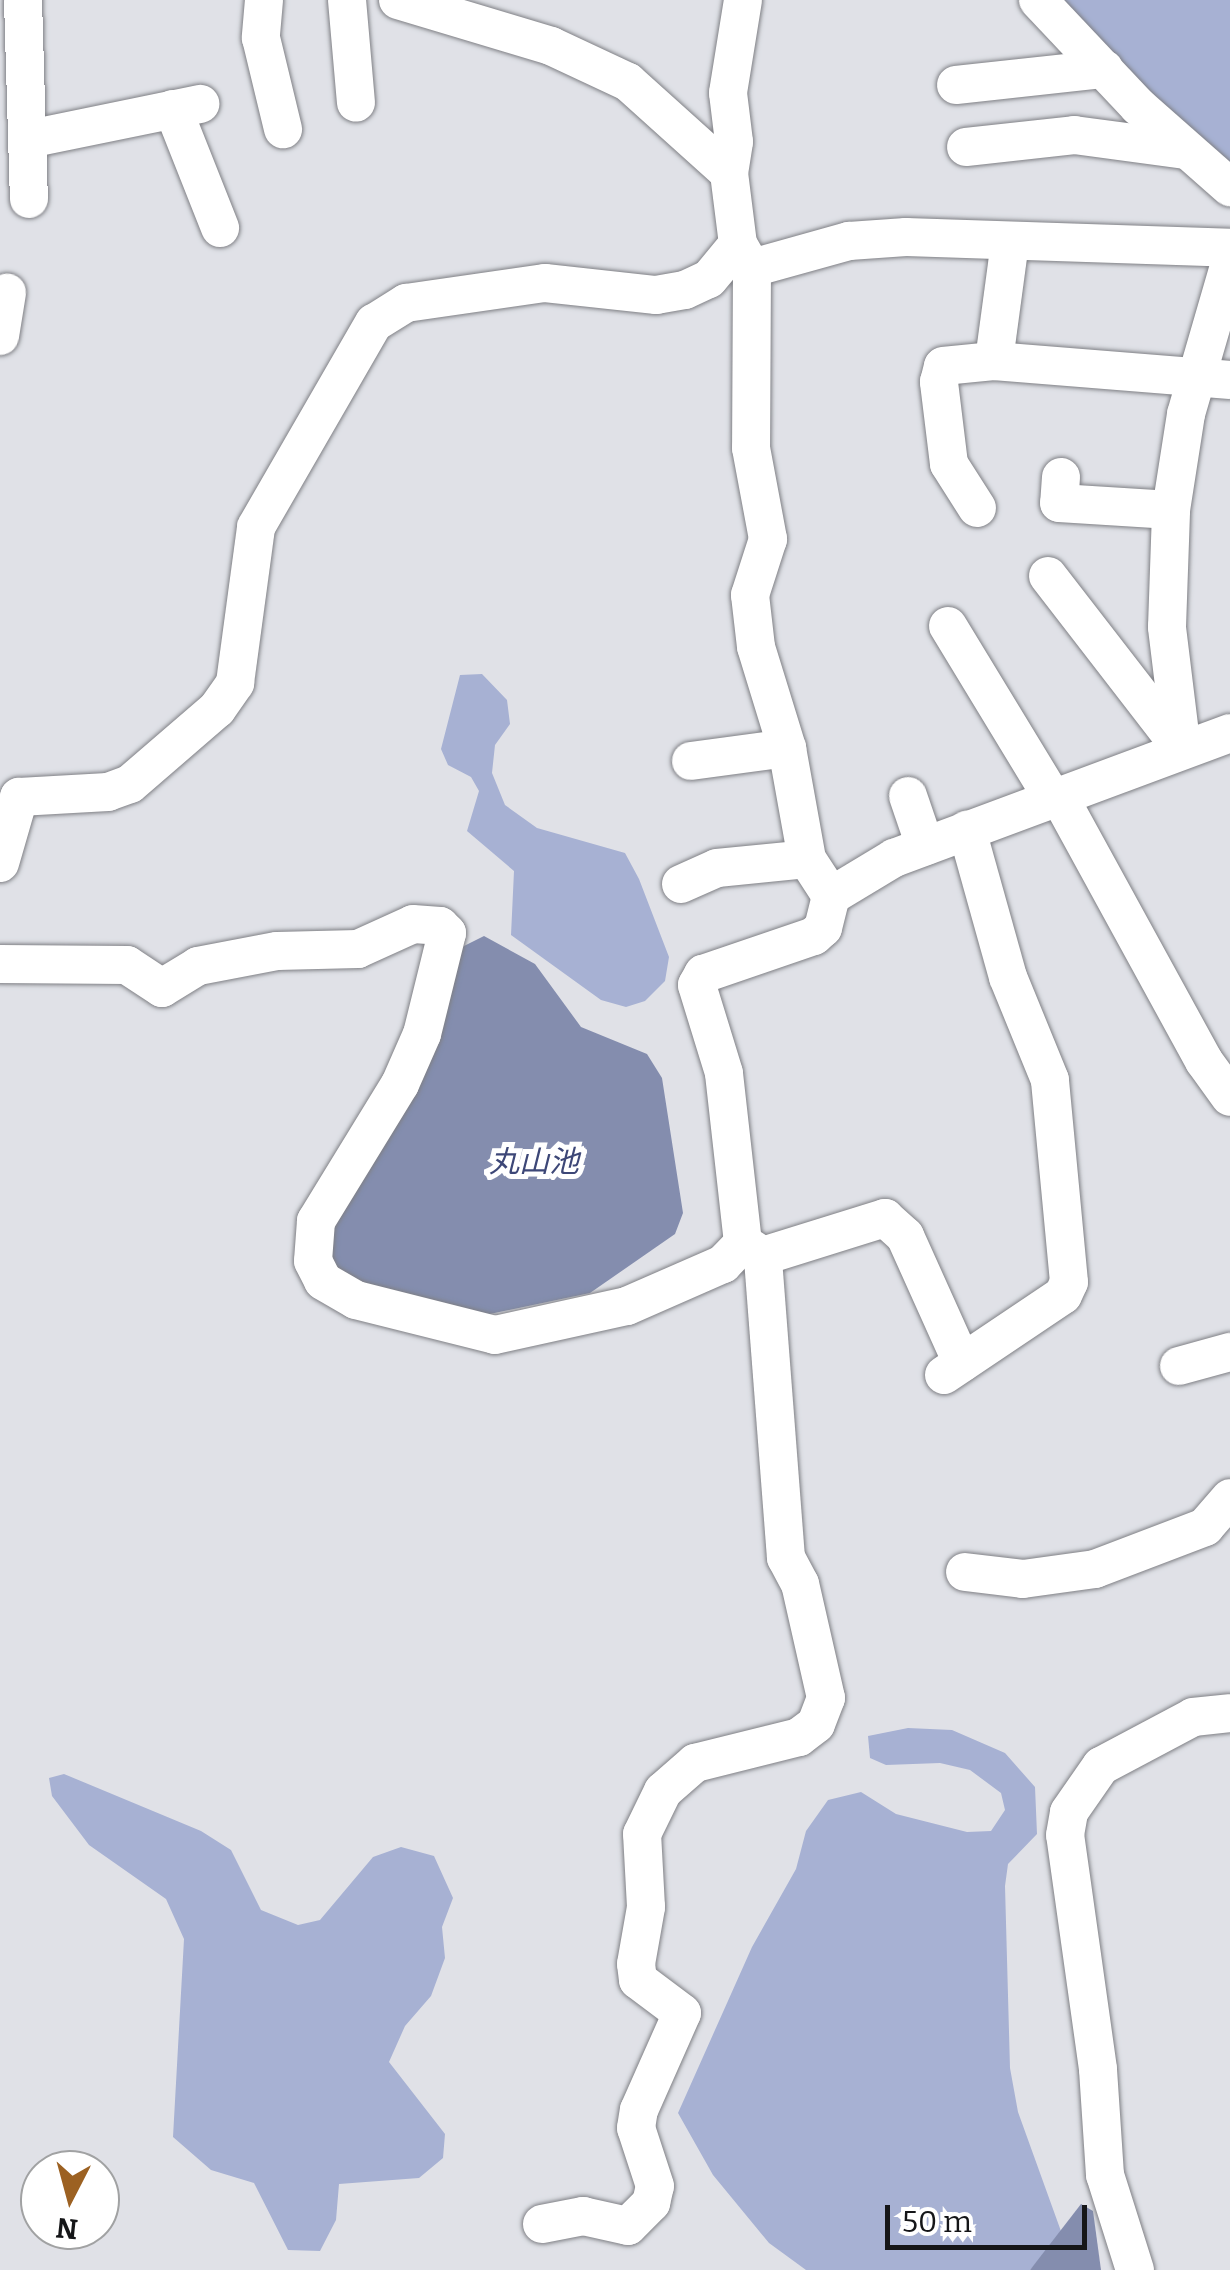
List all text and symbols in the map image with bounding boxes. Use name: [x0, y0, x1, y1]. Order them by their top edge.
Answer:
water label: 丸山池: [489, 1144, 579, 1180]
north arrow: [20, 2150, 120, 2250]
scale bar: [890, 2185, 1092, 2247]
text: 50 m: [902, 2204, 972, 2240]
text: N: [55, 2211, 79, 2246]

